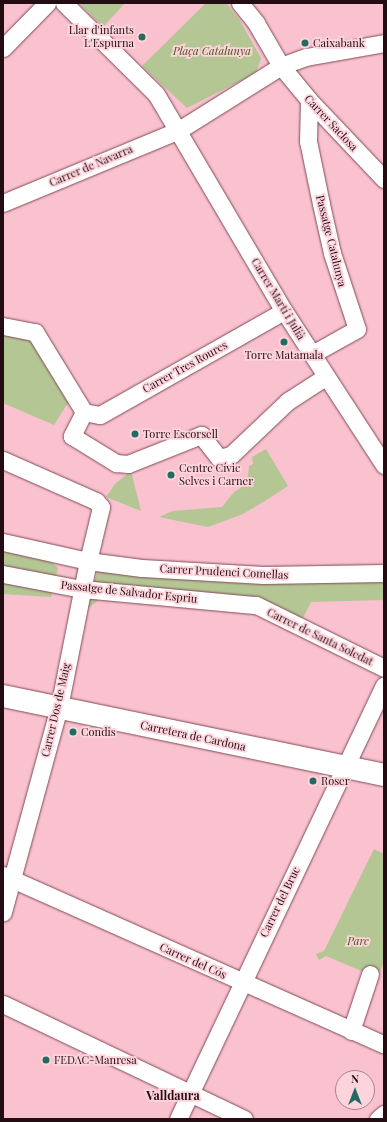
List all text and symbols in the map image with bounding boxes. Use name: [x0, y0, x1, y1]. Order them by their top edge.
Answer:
place label: Llar d'infants L'Espurna: [69, 24, 134, 50]
marker: Llar d'infants L'Espurna: [137, 32, 147, 42]
place label: Caixabank: [313, 36, 365, 50]
marker: Caixabank: [300, 38, 310, 48]
park label: Plaça Catalunya: [173, 44, 251, 58]
street label: Carrer Saclosa: [302, 92, 360, 154]
street label: Carrer de Navarra: [47, 142, 135, 190]
street label: Passatge Catalunya: [313, 194, 349, 288]
street label: Carrer Martí i Julià: [248, 256, 308, 342]
marker: Torre Matamala: [279, 337, 289, 347]
street label: Carrer Tres Roures: [140, 338, 230, 396]
place label: Torre Matamala: [245, 348, 323, 362]
place label: Torre Escorsell: [143, 427, 218, 441]
marker: Torre Escorsell: [130, 429, 140, 439]
place label: Centre Cívic Selves i Carner: [179, 462, 253, 488]
marker: Centre Cívic Selves i Carner: [166, 470, 176, 480]
street label: Carrer Prudenci Comellas: [159, 562, 289, 582]
street label: Passatge de Salvador Espriu: [60, 578, 198, 606]
street label: Carrer de Santa Soledat: [265, 605, 375, 669]
street label: Carrer Dos de Maig: [39, 662, 73, 758]
street label: Carretera de Cardona: [139, 718, 247, 754]
place label: Condis: [81, 725, 116, 739]
marker: Condis: [68, 727, 78, 737]
place label: Roser: [321, 774, 350, 788]
marker: Roser: [308, 776, 318, 786]
street label: Carrer del Bruc: [257, 864, 303, 940]
park label: Parc: [347, 934, 369, 948]
street label: Carrer del Cós: [157, 940, 229, 982]
place label: FEDAC-Manresa: [54, 1053, 137, 1067]
marker: FEDAC-Manresa: [41, 1055, 51, 1065]
north arrow: [335, 1070, 375, 1110]
text: N: [351, 1071, 359, 1086]
district label: Valldaura: [146, 1089, 200, 1103]

